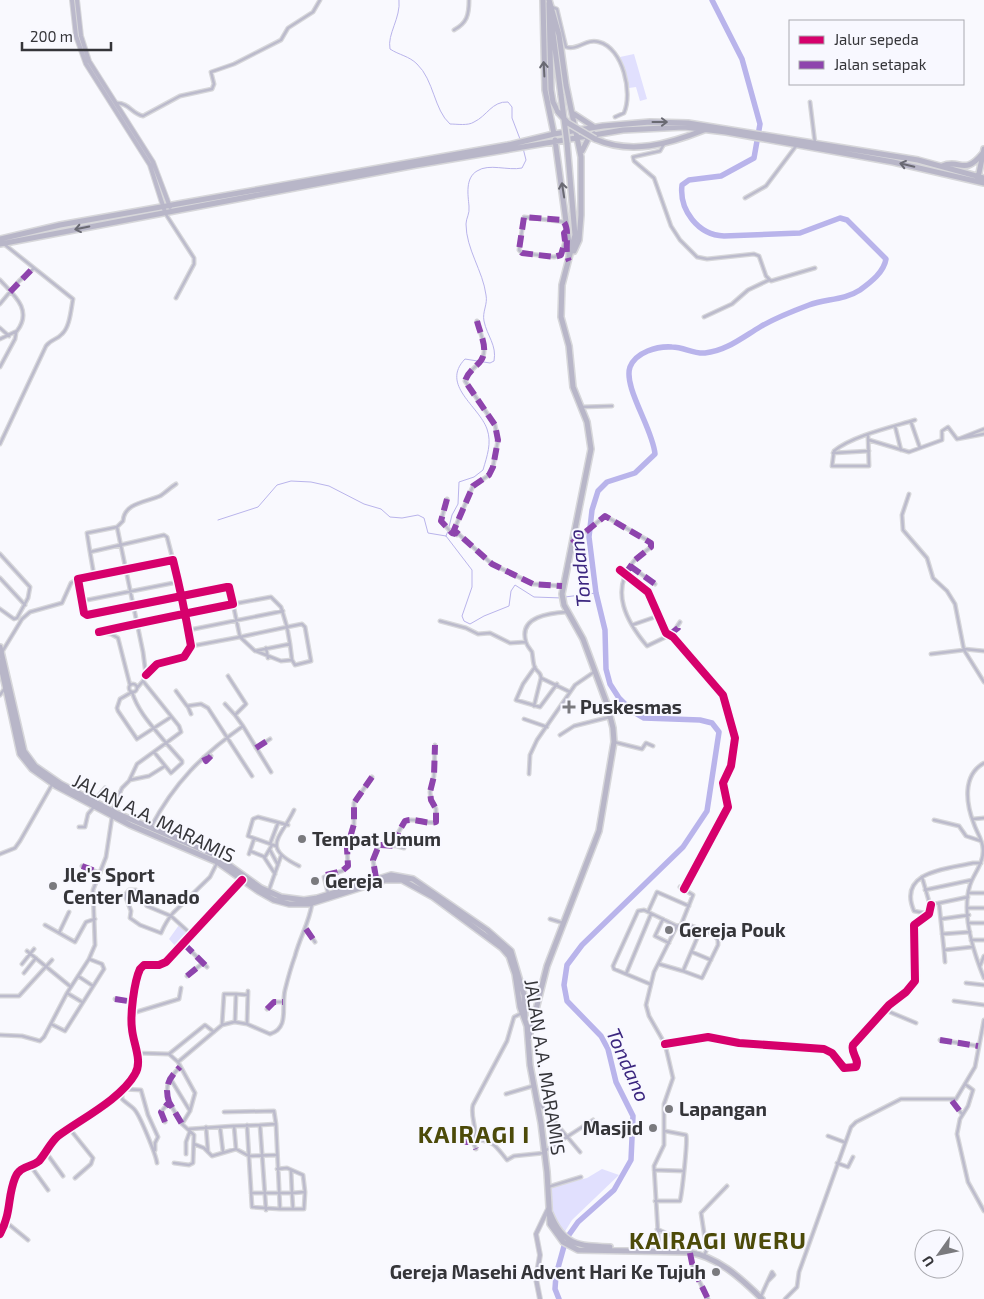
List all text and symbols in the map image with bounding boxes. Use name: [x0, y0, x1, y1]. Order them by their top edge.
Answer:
scale bar: [22, 20, 111, 52]
legend: [789, 20, 964, 85]
text: 200 m: [30, 27, 73, 45]
text: Jalur sepeda: [834, 30, 919, 48]
text: Jalan setapak: [834, 55, 927, 73]
one-way arrow: [539, 61, 548, 77]
one-way arrow: [652, 117, 668, 127]
one-way arrow: [899, 160, 915, 169]
one-way arrow: [557, 183, 567, 199]
one-way arrow: [75, 224, 91, 233]
water label: Tondano: [563, 528, 595, 608]
place label: Puskesmas: [580, 695, 682, 718]
marker: Puskesmas: [562, 700, 576, 714]
street label: JALAN A.A. MARAMIS: [69, 768, 239, 867]
place label: Tempat Umum: [312, 827, 441, 850]
marker: Tempat Umum: [296, 833, 308, 845]
place label: Jle's Sport Center Manado: [63, 863, 200, 908]
place label: Gereja: [325, 869, 383, 892]
marker: Gereja: [309, 875, 321, 887]
marker: Jle's Sport Center Manado: [47, 880, 59, 892]
place label: Gereja Pouk: [679, 918, 786, 941]
marker: Gereja Pouk: [663, 924, 675, 936]
street label: JALAN A.A. MARAMIS: [520, 977, 571, 1157]
water label: Tondano: [602, 1024, 656, 1105]
place label: Lapangan: [679, 1097, 767, 1120]
marker: Lapangan: [663, 1103, 675, 1115]
place label: Masjid: [583, 1116, 643, 1139]
district label: KAIRAGI I: [418, 1119, 530, 1148]
marker: Masjid: [647, 1122, 659, 1134]
district label: KAIRAGI WERU: [629, 1225, 807, 1254]
north arrow: [914, 1229, 964, 1279]
text: U: [918, 1253, 937, 1270]
place label: Gereja Masehi Advent Hari Ke Tujuh: [390, 1260, 706, 1283]
marker: Gereja Masehi Advent Hari Ke Tujuh: [710, 1266, 722, 1278]

